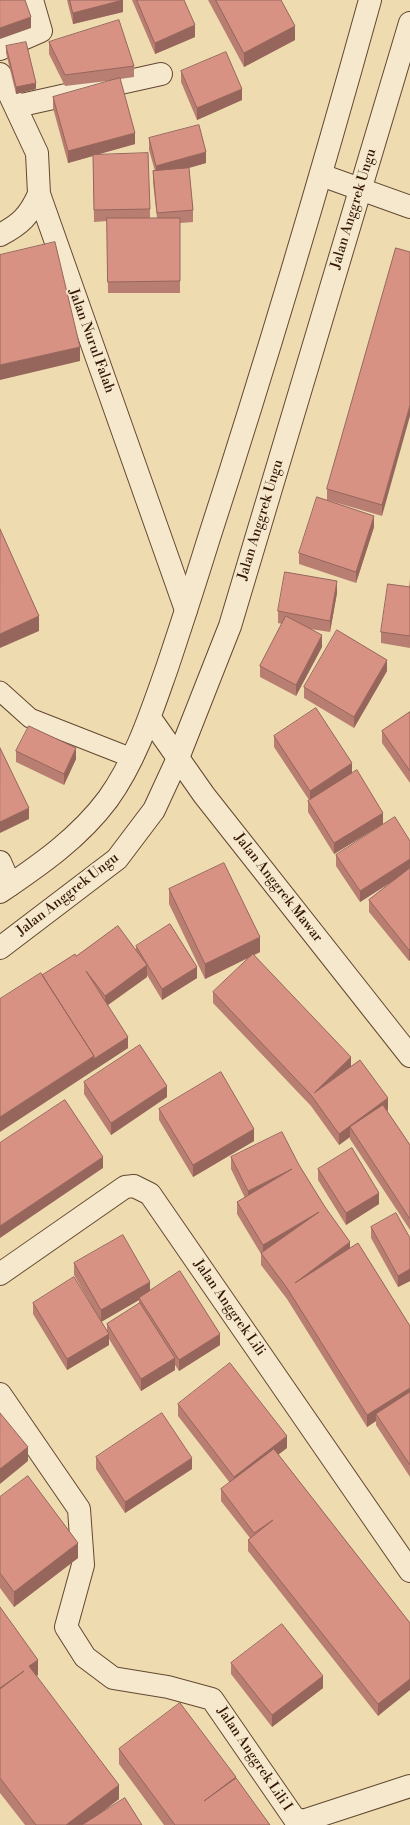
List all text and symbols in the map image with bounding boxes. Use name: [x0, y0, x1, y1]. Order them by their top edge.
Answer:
street label: Jalan Anggrek Ungu: [328, 147, 380, 271]
street label: Jalan Nurul Falah: [64, 286, 118, 396]
street label: Jalan Anggrek Ungu: [235, 458, 287, 582]
street label: Jalan Anggrek Mawar: [230, 830, 326, 946]
street label: Jalan Anggrek Ungu: [14, 850, 122, 940]
street label: Jalan Anggrek Lili: [189, 1256, 269, 1360]
street label: Jalan Anggrek Lili I: [213, 1704, 295, 1814]

